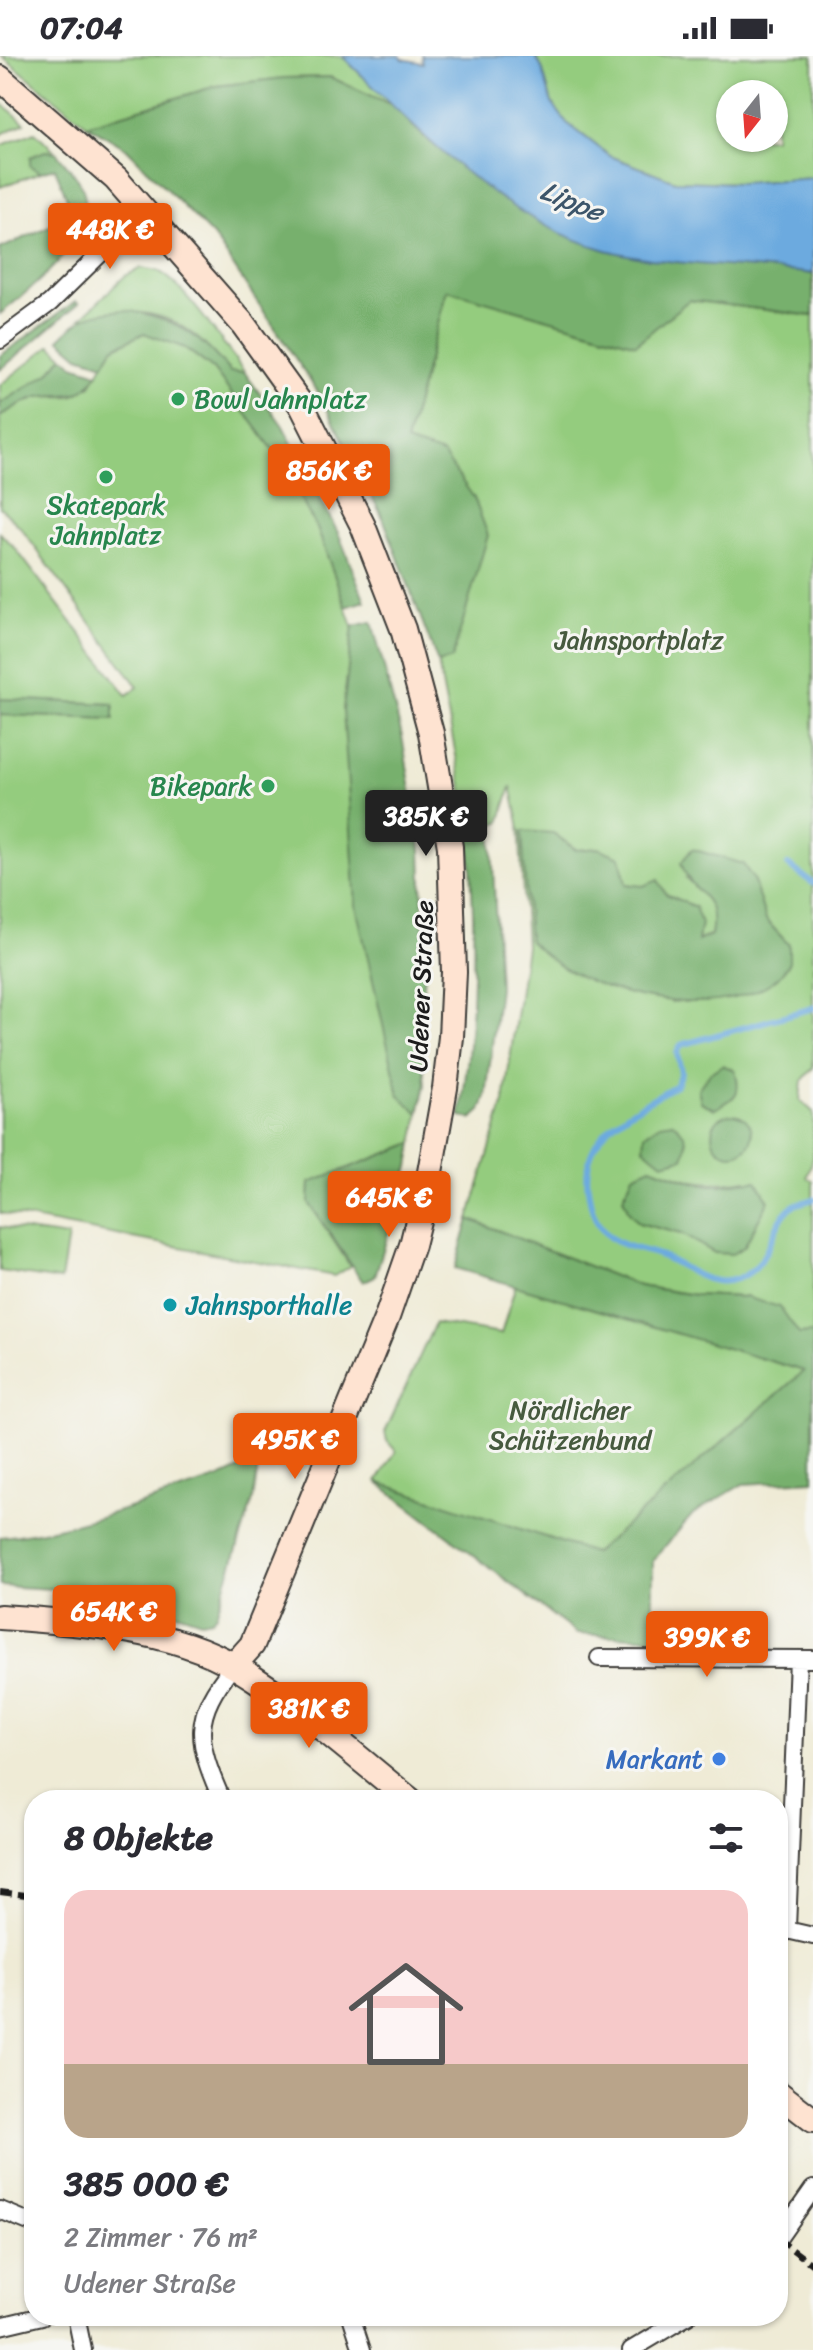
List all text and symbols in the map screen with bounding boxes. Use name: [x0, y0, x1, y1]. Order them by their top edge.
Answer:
text: 07:04: [40, 1, 123, 55]
north arrow: [716, 80, 788, 152]
map controls: [716, 80, 788, 152]
water label: Lippe: [533, 166, 614, 237]
pin: 448K €: [45, 203, 175, 271]
text: 448K €: [66, 206, 154, 252]
place label: Bowl Jahnplatz: [194, 376, 367, 422]
marker: Bowl Jahnplatz: [169, 390, 187, 408]
pin: 856K €: [264, 444, 394, 512]
text: 856K €: [286, 447, 372, 493]
marker: Skatepark Jahnplatz: [97, 468, 115, 486]
place label: Skatepark Jahnplatz: [46, 482, 166, 558]
park label: Jahnsportplatz: [554, 617, 724, 663]
place label: Bikepark: [150, 763, 252, 809]
marker: Bikepark: [259, 777, 277, 795]
pin: 385K €: [361, 790, 491, 858]
text: 385K €: [383, 793, 469, 839]
street label: Udener Straße: [395, 899, 447, 1073]
pin: 645K €: [324, 1171, 454, 1239]
text: 645K €: [346, 1174, 432, 1220]
place label: Jahnsporthalle: [185, 1282, 352, 1328]
marker: Jahnsporthalle: [161, 1296, 179, 1314]
park label: Nördlicher Schützenbund: [489, 1387, 654, 1463]
pin: 495K €: [230, 1413, 360, 1481]
text: 495K €: [251, 1416, 339, 1462]
pin: 654K €: [49, 1585, 179, 1653]
text: 654K €: [71, 1588, 157, 1634]
pin: 399K €: [642, 1611, 772, 1679]
text: 399K €: [664, 1614, 750, 1660]
pin: 381K €: [244, 1682, 374, 1750]
text: 381K €: [269, 1685, 349, 1731]
place label: Markant: [606, 1736, 703, 1782]
marker: Markant: [710, 1750, 728, 1768]
text: 8 Objekte: [64, 1808, 213, 1868]
icon: filters: [704, 1816, 748, 1860]
icon: home: [334, 1942, 478, 2086]
text: 385 000 €: [64, 2154, 229, 2214]
text: 2 Zimmer · 76 m²: [64, 2214, 258, 2260]
text: Udener Straße: [64, 2260, 236, 2306]

